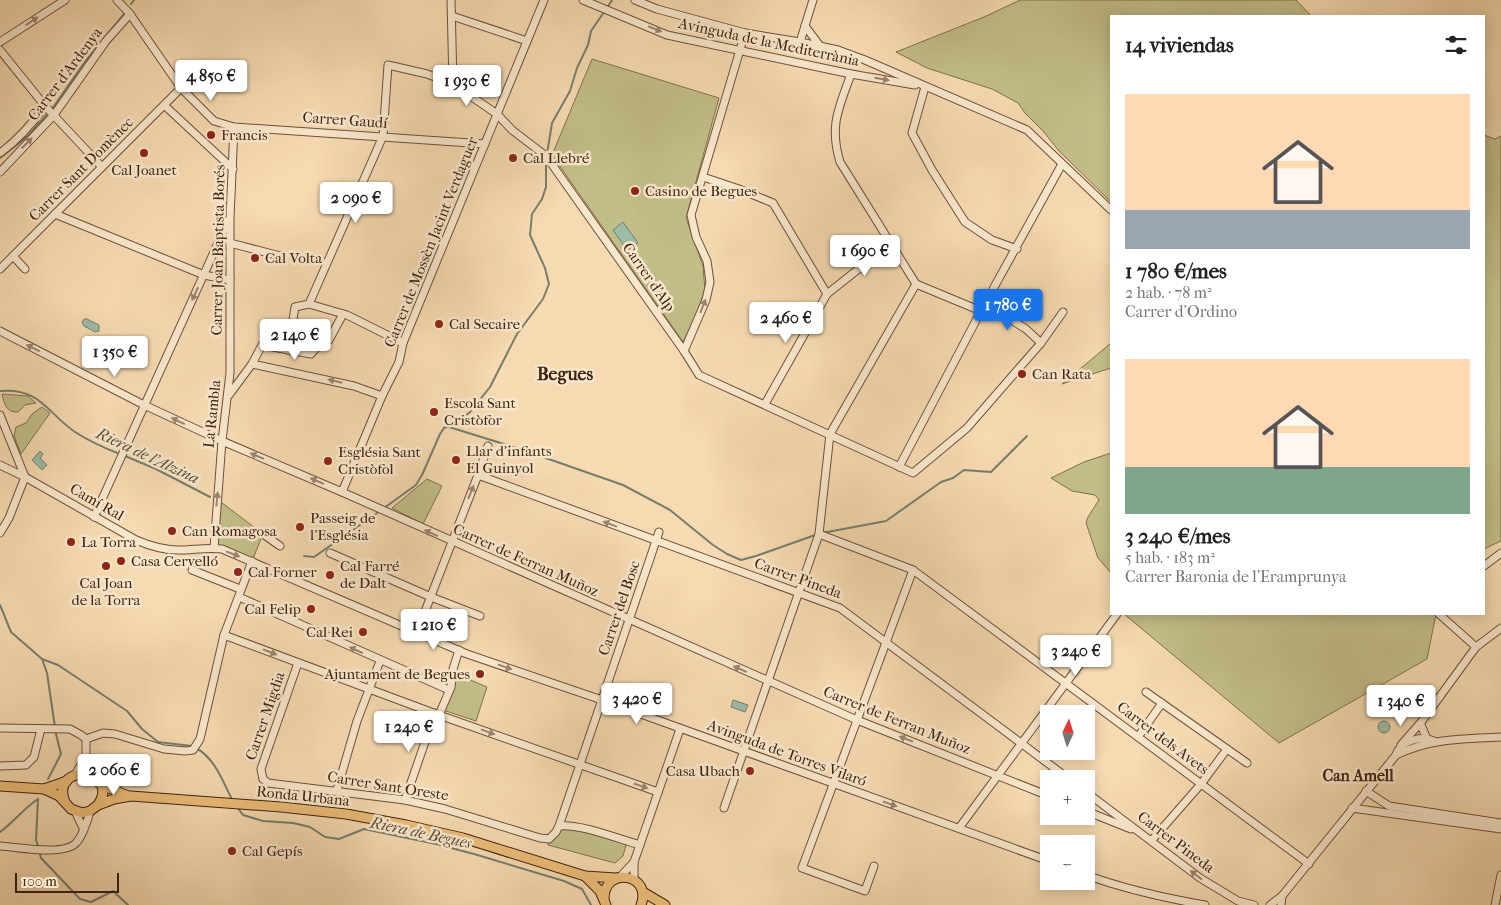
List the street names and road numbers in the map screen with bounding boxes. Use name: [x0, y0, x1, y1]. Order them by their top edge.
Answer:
street label: Avinguda de la Mediterrània: [676, 14, 862, 70]
street label: Carrer d'Ardenya: [24, 23, 107, 124]
street label: Carrer Gaudí: [302, 108, 389, 132]
street label: Carrer Sant Domènec: [25, 113, 137, 225]
street label: Carrer de Mossèn Jacint Verdaguer: [380, 133, 482, 350]
street label: Carrer Joan Baptista Borés: [208, 164, 228, 335]
street label: Carrer d'Alp: [619, 239, 679, 315]
street label: La Rambla: [199, 378, 225, 449]
street label: Camí Ral: [67, 479, 127, 525]
street label: Carrer de Ferran Muñoz: [450, 520, 602, 600]
street label: Carrer Pineda: [752, 554, 845, 602]
street label: Carrer del Bosc: [594, 558, 644, 658]
street label: Carrer Migdia: [241, 668, 289, 763]
street label: Carrer de Ferran Muñoz: [821, 682, 974, 758]
street label: Carrer dels Avets: [1114, 698, 1213, 779]
street label: Avinguda de Torres Vilaró: [704, 715, 869, 790]
street label: Carrer Sant Oreste: [326, 768, 450, 805]
street label: Ronda Urbana: [256, 782, 352, 810]
street label: Carrer Pineda: [1134, 807, 1219, 877]

